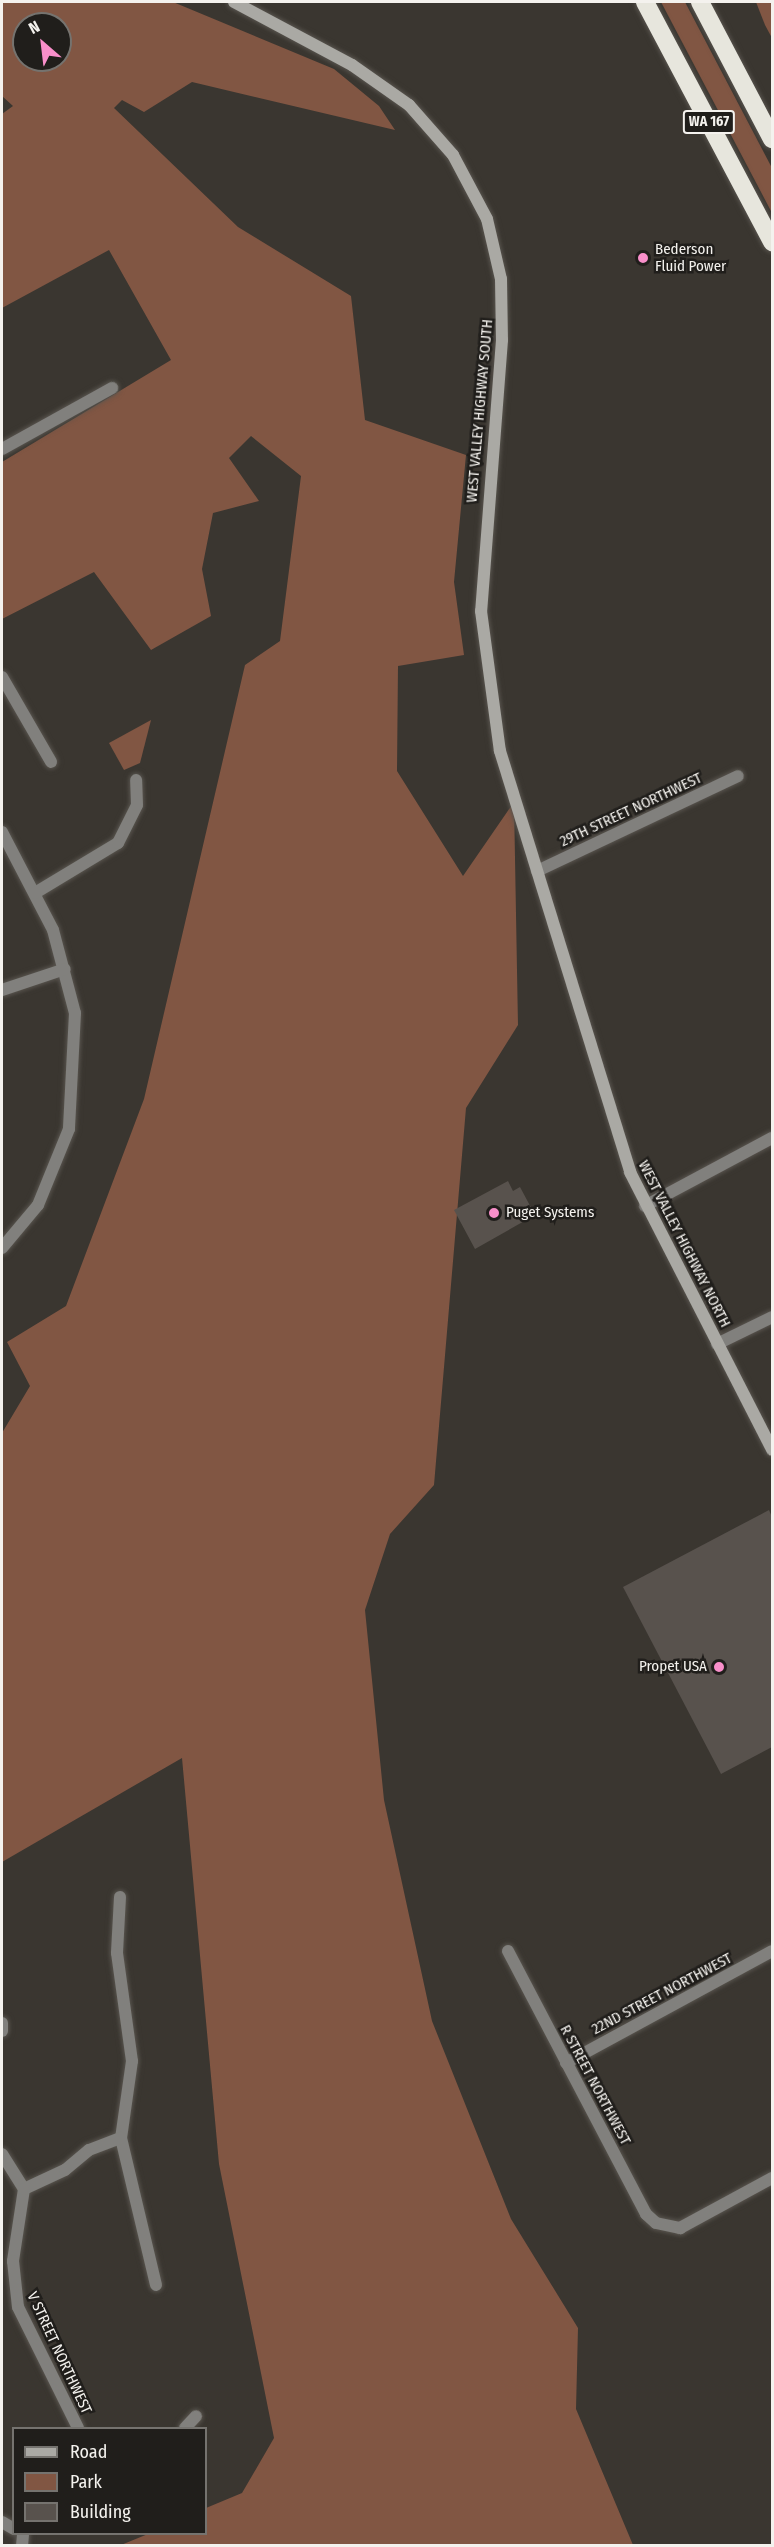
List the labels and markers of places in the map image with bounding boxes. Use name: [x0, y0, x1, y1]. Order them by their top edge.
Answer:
place label: Bederson Fluid Power: [655, 240, 726, 275]
marker: Bederson Fluid Power: [636, 251, 650, 265]
place label: Puget Systems: [506, 1204, 594, 1222]
marker: Puget Systems: [487, 1206, 501, 1220]
place label: Propet USA: [639, 1658, 707, 1676]
marker: Propet USA: [712, 1660, 726, 1674]

